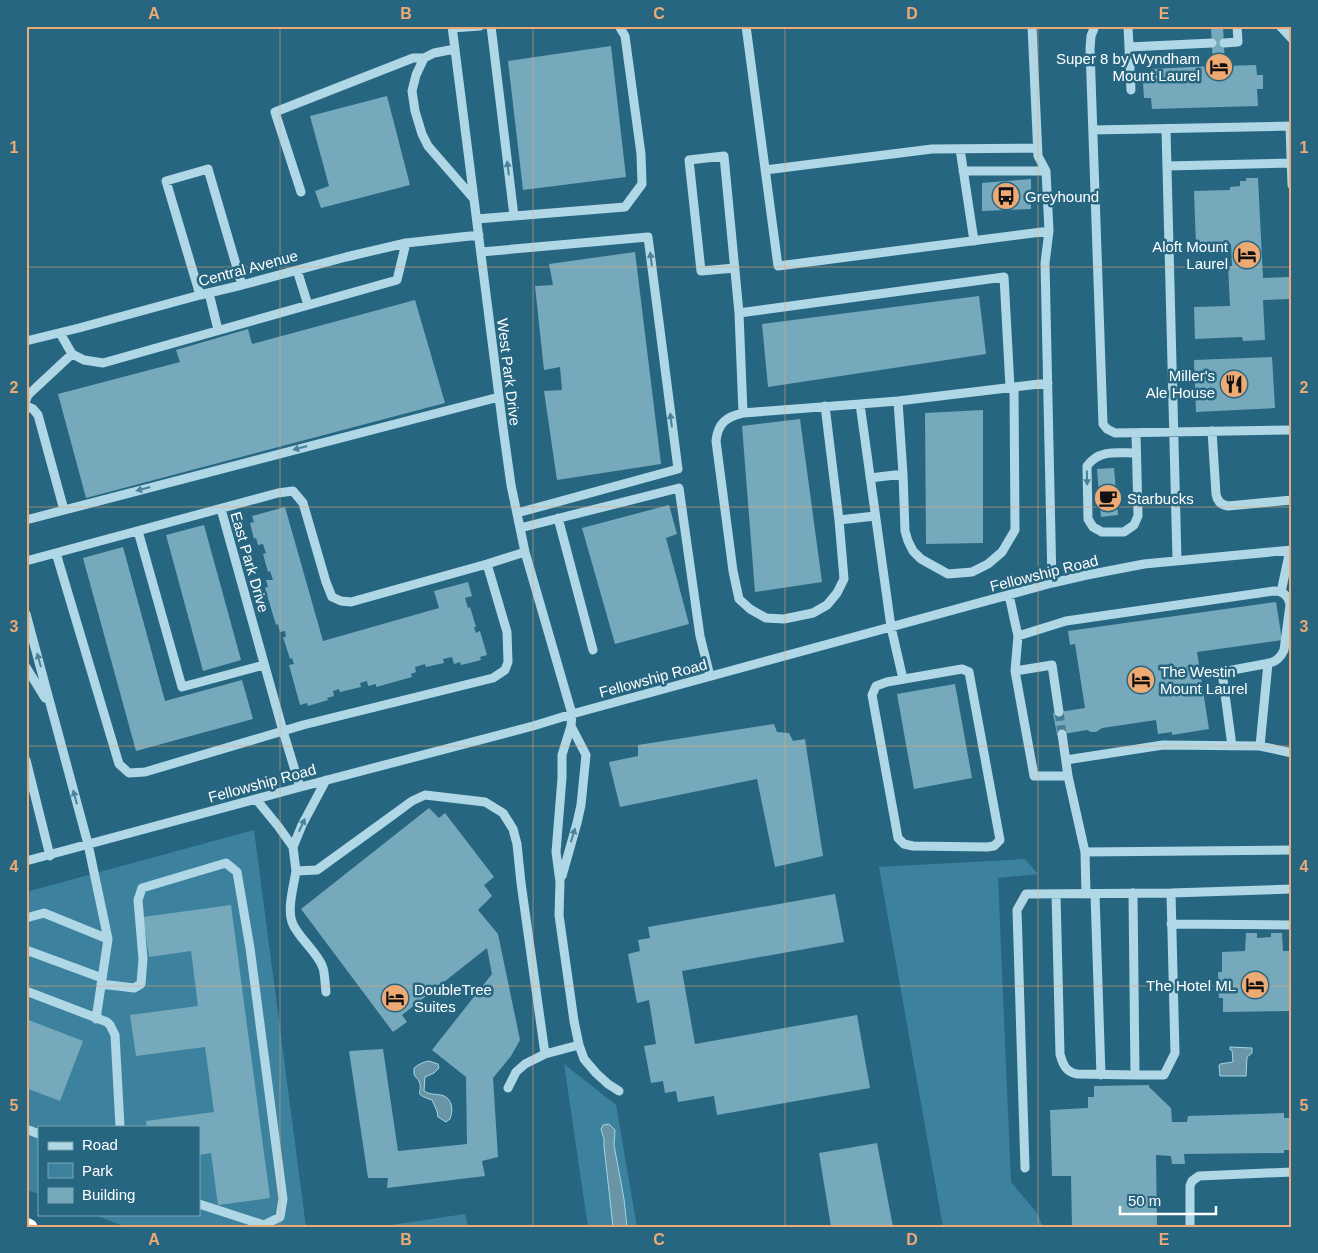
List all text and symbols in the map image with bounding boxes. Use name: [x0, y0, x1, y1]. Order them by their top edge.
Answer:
text: A: [148, 5, 160, 22]
text: B: [400, 5, 412, 22]
text: C: [653, 5, 665, 22]
text: D: [906, 5, 918, 22]
text: E: [1159, 5, 1170, 22]
place label: Super 8 by Wyndham Mount Laurel: [1056, 50, 1200, 84]
hotel icon: Super 8 by Wyndham Mount Laurel: [1204, 52, 1234, 82]
text: 1: [10, 139, 19, 156]
text: 1: [1300, 139, 1309, 156]
one-way arrow: [504, 159, 512, 175]
bus stop icon: Greyhound: [991, 181, 1021, 211]
place label: Greyhound: [1025, 188, 1099, 205]
place label: Aloft Mount Laurel: [1152, 238, 1229, 272]
hotel icon: Aloft Mount Laurel: [1232, 240, 1262, 270]
street label: Central Avenue: [196, 247, 300, 289]
one-way arrow: [647, 251, 655, 267]
street label: West Park Drive: [494, 317, 524, 427]
place label: Miller's Ale House: [1146, 367, 1215, 401]
restaurant icon: Miller's Ale House: [1219, 369, 1249, 399]
text: 2: [10, 379, 19, 396]
text: 2: [1300, 379, 1309, 396]
one-way arrow: [667, 412, 675, 428]
one-way arrow: [293, 445, 308, 453]
one-way arrow: [1084, 471, 1092, 487]
cafe icon: Starbucks: [1093, 483, 1123, 513]
one-way arrow: [135, 486, 150, 494]
place label: Starbucks: [1127, 490, 1194, 507]
street label: East Park Drive: [227, 510, 273, 614]
street label: Fellowship Road: [988, 551, 1100, 595]
text: 3: [10, 618, 19, 635]
text: 3: [1300, 618, 1309, 635]
one-way arrow: [34, 653, 42, 668]
street label: Fellowship Road: [597, 655, 709, 701]
place label: The Westin Mount Laurel: [1160, 663, 1248, 697]
hotel icon: The Westin Mount Laurel: [1126, 665, 1156, 695]
street label: Fellowship Road: [206, 760, 318, 806]
one-way arrow: [71, 789, 79, 804]
one-way arrow: [298, 818, 306, 833]
one-way arrow: [569, 827, 577, 842]
text: 4: [10, 858, 19, 875]
text: 4: [1300, 858, 1309, 875]
hotel icon: The Hotel ML: [1240, 970, 1270, 1000]
place label: The Hotel ML: [1146, 977, 1236, 994]
place label: DoubleTree Suites: [414, 981, 492, 1015]
hotel icon: DoubleTree Suites: [380, 983, 410, 1013]
text: 5: [10, 1097, 19, 1114]
text: 5: [1300, 1097, 1309, 1114]
legend: [38, 1126, 200, 1216]
text: Road: [82, 1136, 118, 1153]
text: Park: [82, 1162, 113, 1179]
scale bar: [1120, 1183, 1217, 1215]
text: Building: [82, 1186, 135, 1203]
text: 50 m: [1128, 1192, 1161, 1209]
text: A: [148, 1231, 160, 1248]
text: B: [400, 1231, 412, 1248]
text: C: [653, 1231, 665, 1248]
text: D: [906, 1231, 918, 1248]
text: E: [1159, 1231, 1170, 1248]

